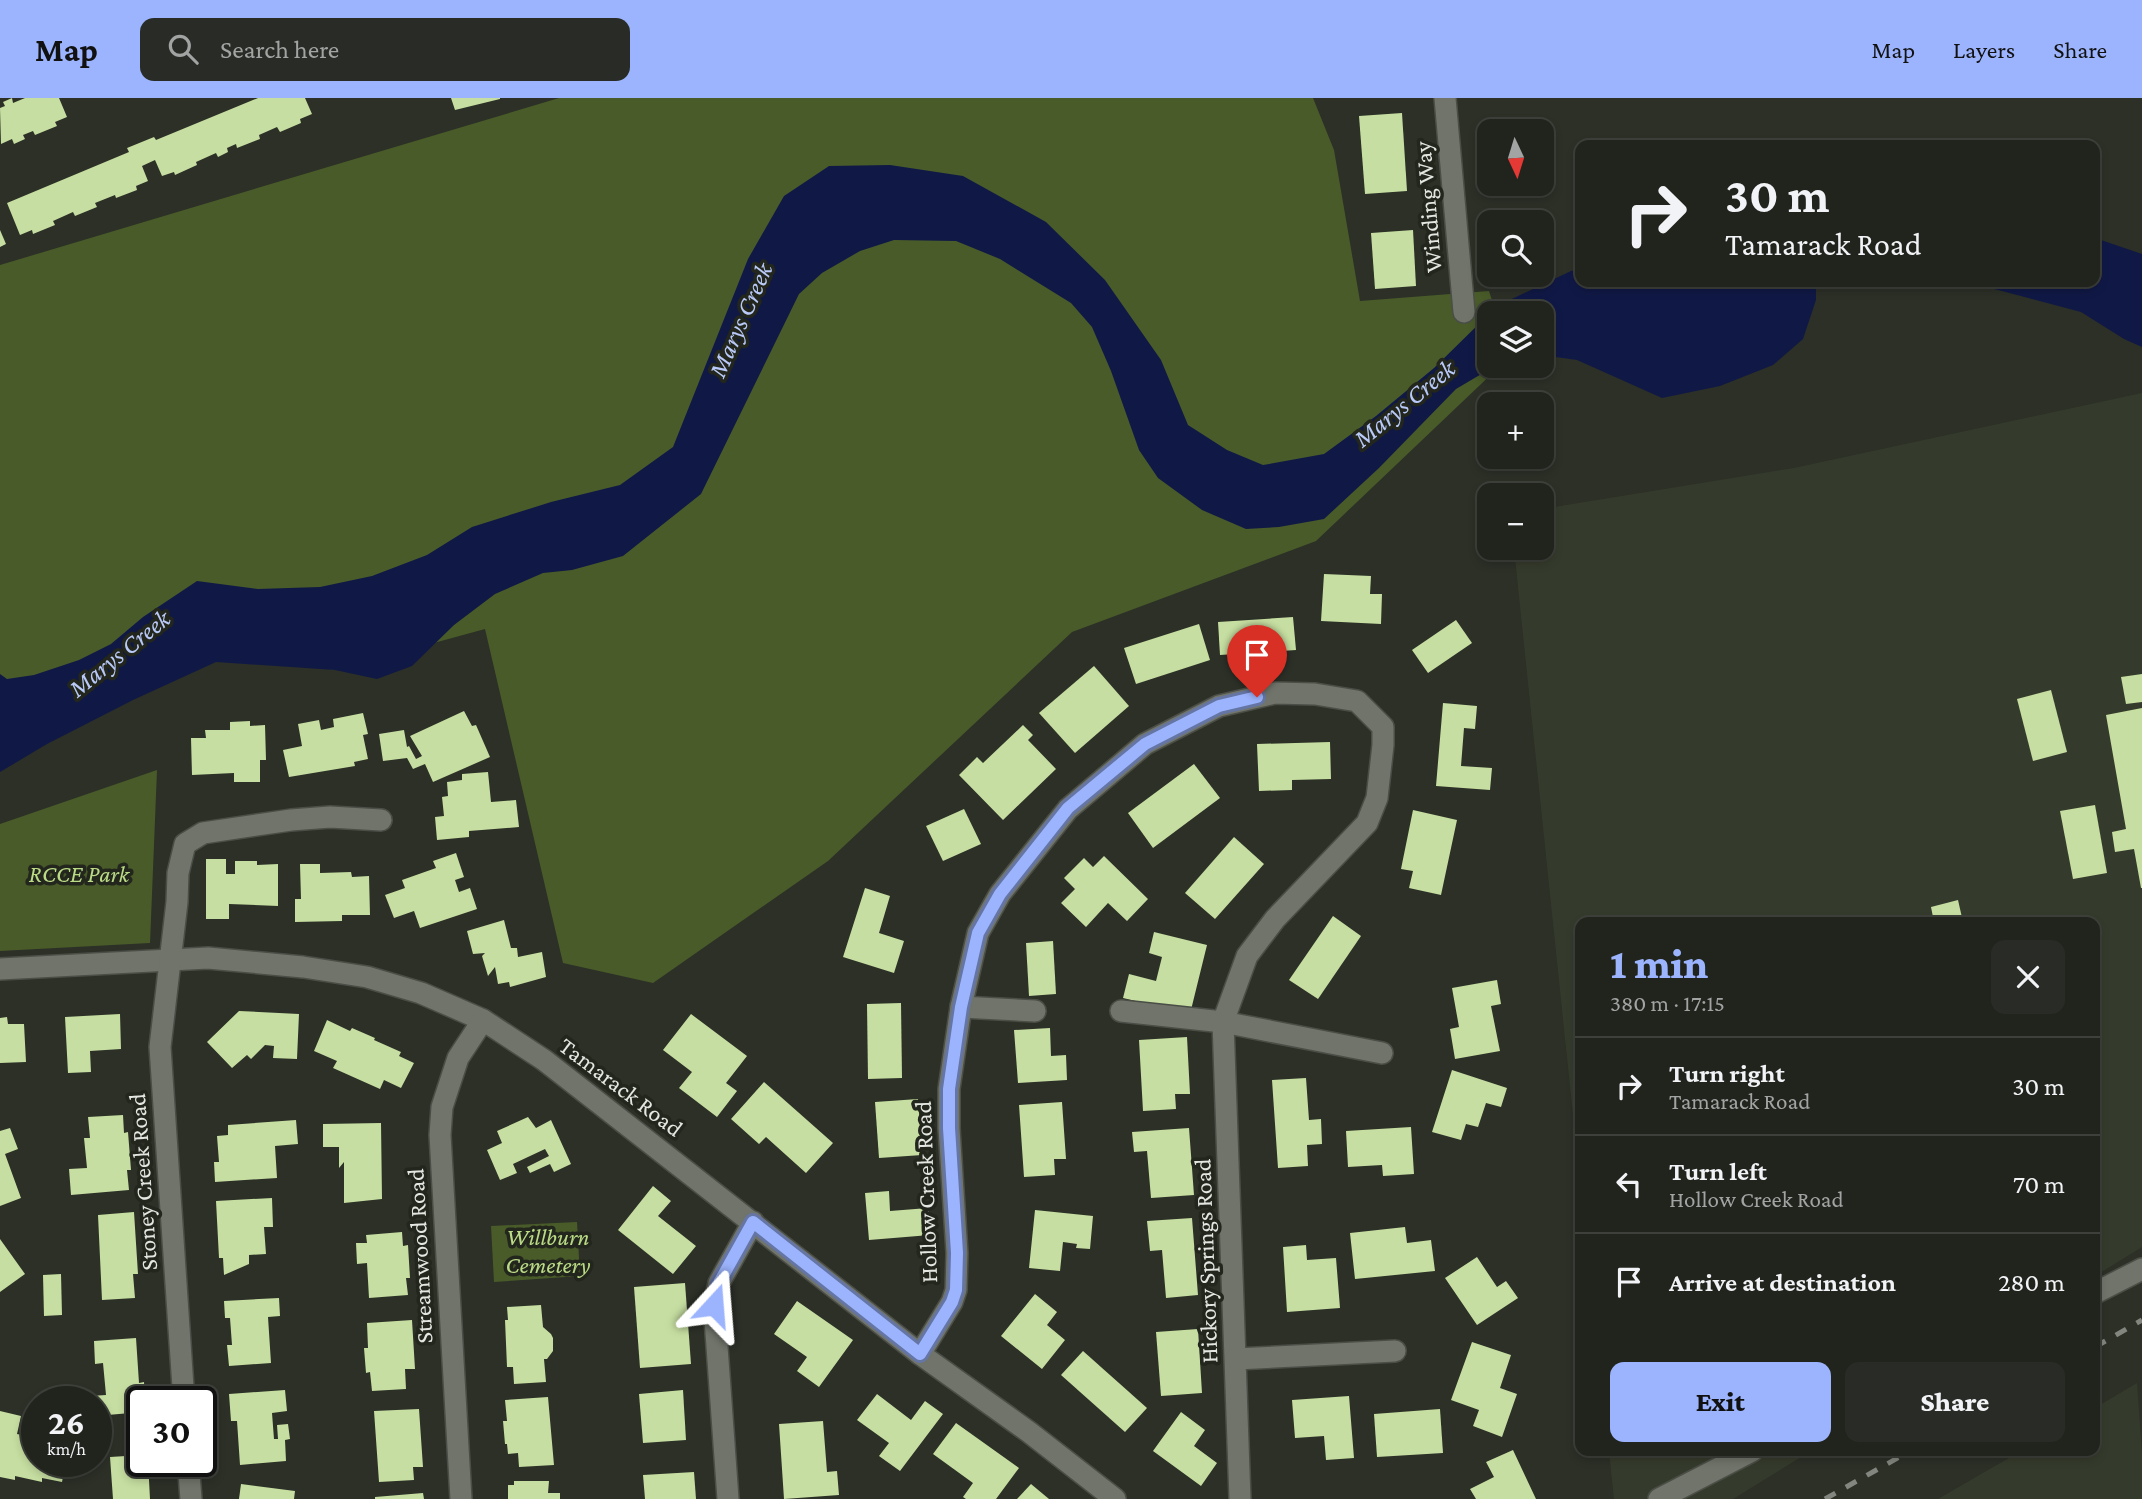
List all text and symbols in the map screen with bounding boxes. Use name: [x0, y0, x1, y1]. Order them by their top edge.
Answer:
search box: [140, 18, 630, 81]
icon: search: [164, 30, 202, 68]
text: Map: [35, 31, 98, 68]
text: Search here: [220, 35, 339, 64]
text: Map: [1871, 36, 1915, 63]
text: Layers: [1953, 36, 2015, 63]
text: Share: [2053, 36, 2107, 63]
north arrow: [1477, 119, 1554, 196]
map controls: [1477, 119, 1554, 560]
street label: Winding Way: [1408, 139, 1447, 274]
icon: right: [1610, 168, 1701, 259]
text: 30 m: [1725, 168, 1830, 223]
button: search: [1477, 210, 1554, 287]
text: Tamarack Road: [1725, 226, 1922, 262]
water label: Marys Creek: [702, 257, 779, 383]
button: layers: [1477, 301, 1554, 378]
water label: Marys Creek: [1347, 353, 1462, 454]
button: +: [1477, 392, 1554, 469]
button: −: [1477, 483, 1554, 560]
water label: Marys Creek: [62, 603, 177, 704]
pin: [1227, 625, 1287, 697]
icon: arrive: [1238, 636, 1276, 674]
park label: RCCE Park: [29, 860, 131, 887]
text: 1 min: [1610, 940, 1708, 987]
button: close: [1991, 940, 2065, 1014]
text: 380 m · 17:15: [1610, 990, 1725, 1016]
street label: Tamarack Road: [554, 1031, 689, 1142]
text: Turn right: [1669, 1059, 1785, 1088]
icon: right: [1610, 1067, 1648, 1105]
text: 30 m: [2012, 1072, 2065, 1101]
text: Tamarack Road: [1669, 1088, 1810, 1114]
street label: Stoney Creek Road: [123, 1092, 162, 1272]
street label: Hollow Creek Road: [909, 1100, 942, 1284]
text: Turn left: [1669, 1157, 1767, 1186]
street label: Hickory Springs Road: [1188, 1158, 1223, 1364]
icon: left: [1610, 1165, 1648, 1203]
street label: Streamwood Road: [401, 1168, 438, 1344]
text: 70 m: [2013, 1170, 2065, 1199]
text: Hollow Creek Road: [1669, 1186, 1844, 1212]
park label: Willburn Cemetery: [506, 1223, 590, 1278]
icon: arrive: [1610, 1263, 1648, 1301]
position arrow: [677, 1268, 751, 1342]
text: Arrive at destination: [1669, 1268, 1896, 1297]
text: 280 m: [1998, 1268, 2065, 1297]
button: Exit: [1610, 1362, 1831, 1442]
button: Share: [1845, 1362, 2065, 1442]
speed limit sign: 30: [126, 1386, 217, 1477]
text: 26: [48, 1403, 85, 1442]
text: km/h: [47, 1439, 86, 1459]

